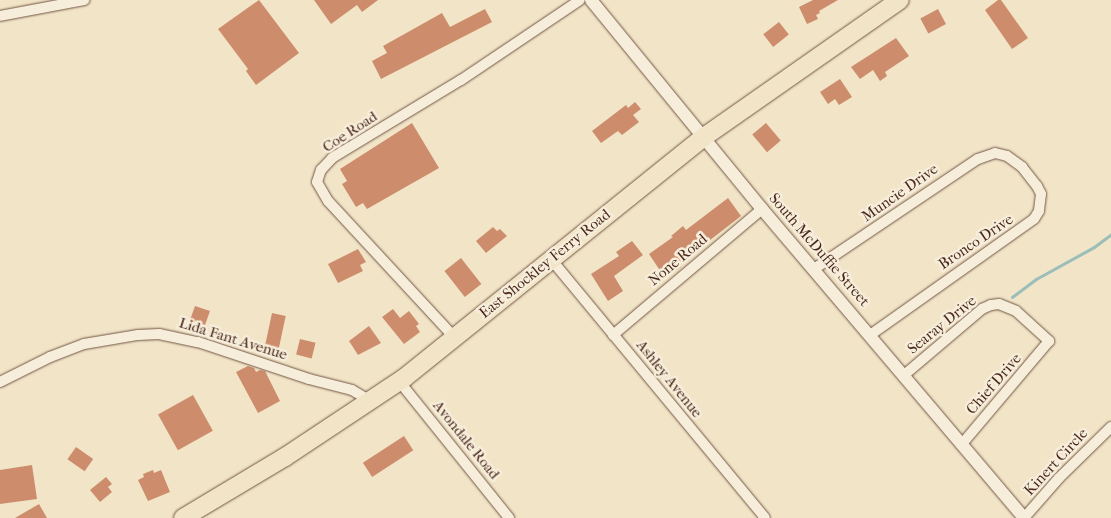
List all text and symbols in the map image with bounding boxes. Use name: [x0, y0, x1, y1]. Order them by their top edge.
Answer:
street label: Coe Road: [319, 108, 381, 156]
street label: Muncie Drive: [858, 160, 942, 226]
street label: South McDuffie Street: [765, 190, 873, 310]
street label: East Shockley Ferry Road: [476, 206, 614, 322]
street label: Bronco Drive: [935, 210, 1017, 274]
street label: None Road: [645, 230, 711, 290]
street label: Searay Drive: [904, 292, 980, 358]
street label: Lida Fant Avenue: [177, 314, 289, 364]
street label: Ashley Avenue: [632, 337, 706, 421]
street label: Chief Drive: [963, 350, 1025, 418]
street label: Avondale Road: [429, 397, 503, 483]
street label: Kinert Circle: [1020, 425, 1092, 499]

